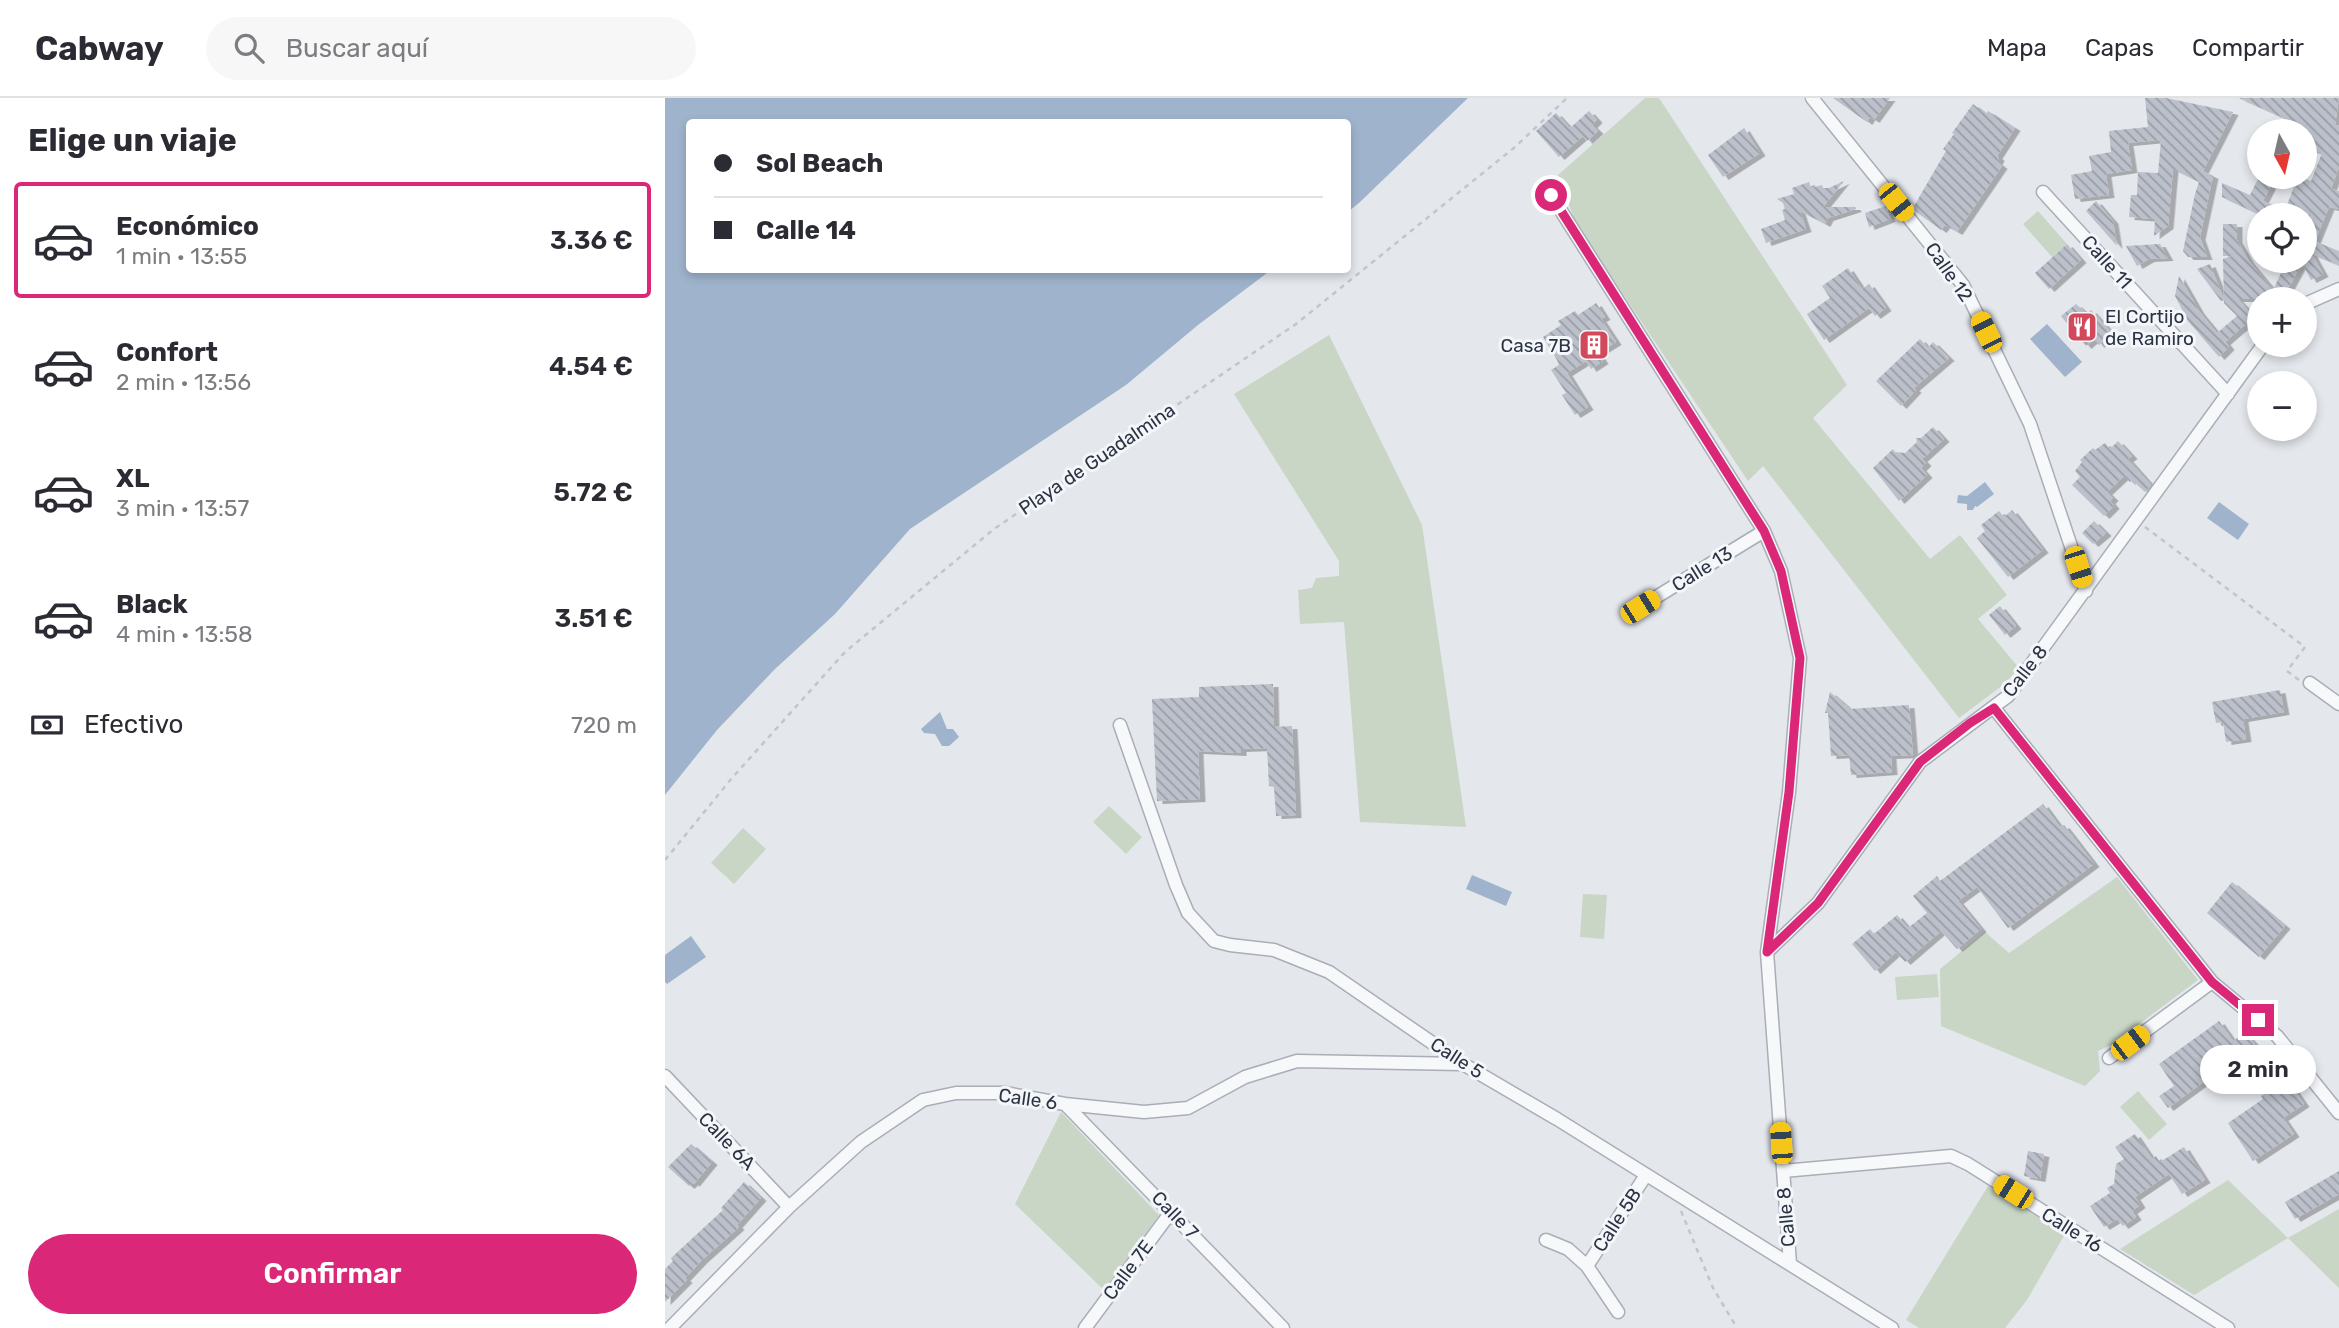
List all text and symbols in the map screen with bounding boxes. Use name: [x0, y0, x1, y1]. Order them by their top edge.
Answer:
search box: [206, 17, 696, 80]
text: Cabway: [35, 29, 164, 68]
icon: search: [230, 29, 268, 67]
text: Buscar aquí: [286, 33, 428, 64]
text: Mapa: [1987, 34, 2047, 62]
text: Capas: [2085, 34, 2154, 62]
text: Compartir: [2192, 34, 2304, 62]
north arrow: [2247, 119, 2317, 189]
map controls: [2247, 119, 2317, 441]
text: Elige un viaje: [28, 121, 237, 159]
text: Sol Beach: [756, 148, 883, 179]
route start: [1535, 179, 1567, 211]
car: [1875, 179, 1918, 225]
button: locate: [2247, 203, 2317, 273]
icon: car: [32, 209, 95, 272]
text: Económico: [116, 211, 259, 242]
text: Calle 14: [756, 215, 856, 246]
text: 3.36 €: [550, 225, 633, 256]
street label: Calle 11: [2077, 231, 2137, 293]
street label: Calle 12: [1920, 238, 1978, 306]
text: 1 min · 13:55: [116, 242, 247, 270]
button: +: [2247, 287, 2317, 357]
place label: El Cortijo de Ramiro: [2105, 305, 2194, 350]
car: [1968, 309, 2005, 355]
restaurant icon: El Cortijo de Ramiro: [2065, 310, 2099, 344]
building icon: Casa 7B: [1577, 328, 1611, 362]
place label: Casa 7B: [1501, 334, 1571, 357]
icon: car: [32, 335, 95, 398]
text: Confort: [116, 337, 218, 368]
text: 4.54 €: [549, 351, 633, 382]
text: 2 min · 13:56: [116, 368, 251, 396]
button: −: [2247, 371, 2317, 441]
street label: Playa de Guadalmina: [1014, 398, 1180, 520]
icon: car: [32, 461, 95, 524]
text: XL: [116, 463, 149, 494]
text: 5.72 €: [553, 477, 633, 508]
text: 3 min · 13:57: [116, 494, 249, 522]
street label: Calle 13: [1667, 541, 1737, 597]
car: [2062, 544, 2095, 590]
icon: car: [32, 587, 95, 650]
car: [1617, 587, 1664, 627]
text: Black: [116, 589, 188, 620]
text: 3.51 €: [555, 603, 633, 634]
text: 4 min · 13:58: [116, 620, 253, 648]
street label: Calle 8: [1998, 640, 2052, 702]
icon: cash: [28, 706, 66, 744]
text: Efectivo: [84, 709, 183, 740]
text: 720 m: [571, 711, 637, 739]
route end: [2242, 1004, 2274, 1036]
car: [2107, 1022, 2154, 1064]
street label: Calle 5: [1426, 1032, 1488, 1084]
callout: 2 min: [2200, 1044, 2316, 1094]
text: 2 min: [2227, 1055, 2289, 1083]
street label: Calle 6: [997, 1083, 1059, 1115]
street label: Calle 6A: [694, 1107, 760, 1175]
car: [1770, 1121, 1793, 1165]
car: [1990, 1172, 2037, 1212]
street label: Calle 5B: [1588, 1184, 1646, 1256]
street label: Calle 7: [1147, 1186, 1203, 1244]
street label: Calle 8: [1772, 1186, 1800, 1248]
street label: Calle 16: [2037, 1202, 2107, 1258]
button: Confirmar: [28, 1234, 637, 1314]
street label: Calle 7E: [1098, 1236, 1158, 1304]

